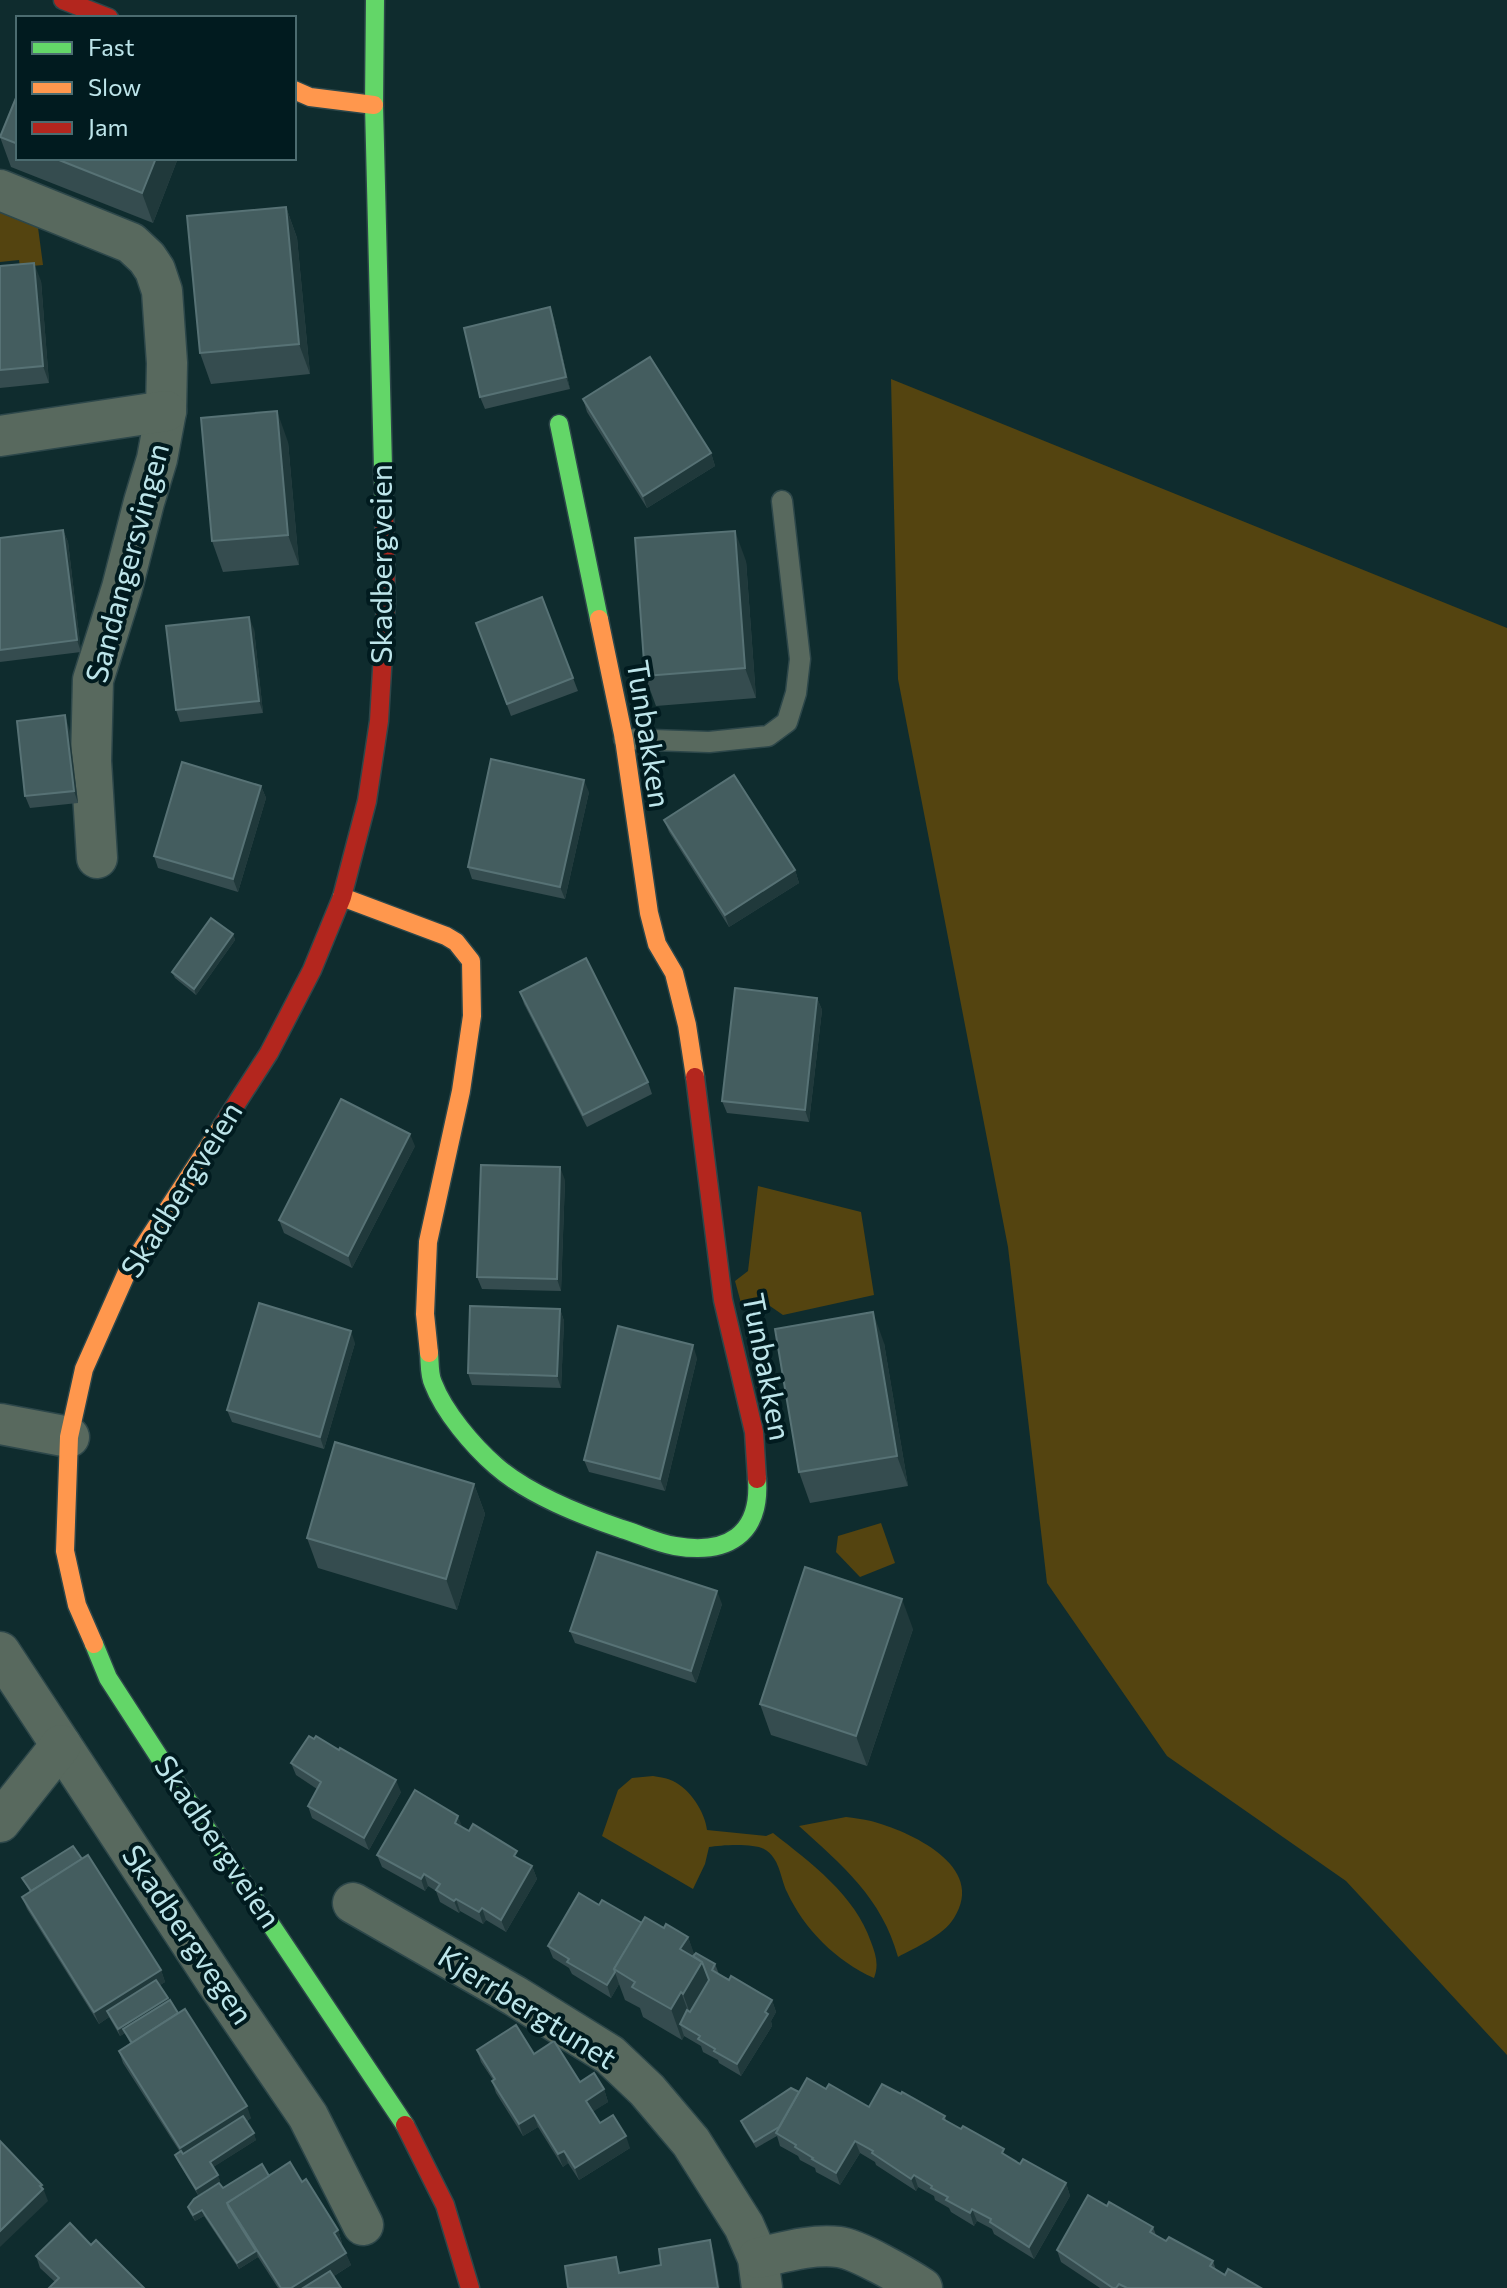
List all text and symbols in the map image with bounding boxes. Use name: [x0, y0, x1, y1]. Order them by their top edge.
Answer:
legend: [16, 16, 296, 160]
text: Fast: [88, 32, 135, 61]
text: Slow: [88, 72, 141, 101]
text: Jam: [88, 112, 128, 141]
street label: Sandangersvingen: [76, 438, 175, 686]
street label: Skadbergveien: [361, 464, 398, 664]
street label: Tunbakken: [621, 657, 680, 810]
street label: Skadbergveien: [111, 1094, 249, 1283]
street label: Tunbakken: [736, 1290, 801, 1443]
street label: Skadbergveien: [148, 1747, 290, 1934]
street label: Skadbergvegen: [115, 1837, 263, 2030]
street label: Kjerrbergtunet: [432, 1936, 624, 2076]

